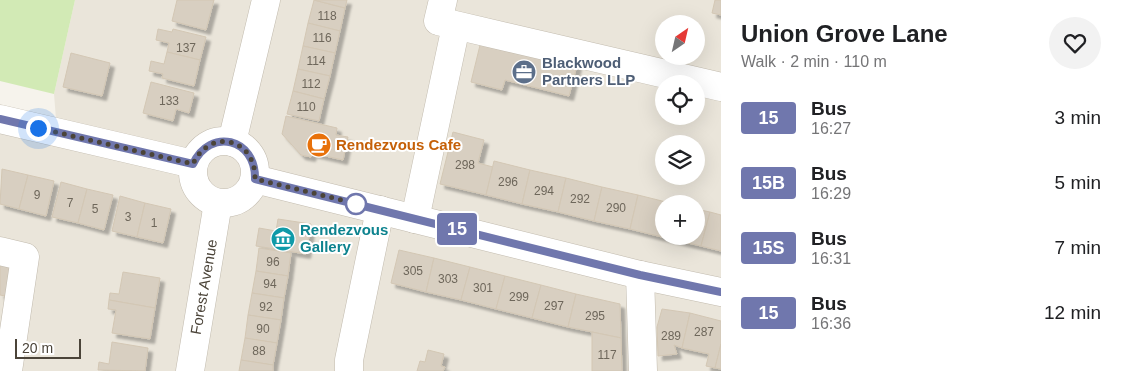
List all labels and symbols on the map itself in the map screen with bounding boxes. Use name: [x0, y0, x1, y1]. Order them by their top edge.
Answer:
house number: 118: [317, 9, 337, 23]
north arrow: [655, 15, 705, 65]
house number: 116: [312, 31, 332, 45]
house number: 137: [176, 41, 196, 55]
house number: 114: [306, 54, 326, 68]
place label: Blackwood Partners LLP: [542, 54, 635, 88]
office icon: Blackwood Partners LLP: [511, 59, 537, 85]
house number: 112: [301, 77, 321, 91]
house number: 133: [159, 94, 179, 108]
house number: 110: [296, 100, 316, 114]
your location: [26, 116, 51, 141]
cafe icon: Rendezvous Cafe: [306, 132, 332, 158]
place label: Rendezvous Cafe: [336, 136, 461, 153]
house number: 298: [455, 158, 475, 172]
house number: 296: [498, 175, 518, 189]
house number: 294: [534, 184, 554, 198]
house number: 9: [34, 188, 41, 202]
house number: 292: [570, 192, 590, 206]
unlabelled marker: [345, 193, 367, 215]
house number: 7: [67, 196, 74, 210]
house number: 290: [606, 201, 626, 215]
house number: 5: [92, 202, 99, 216]
house number: 3: [125, 210, 132, 224]
line badge: 15: [434, 213, 480, 245]
house number: 1: [151, 216, 158, 230]
place label: Rendezvous Gallery: [300, 221, 388, 255]
museum icon: Rendezvous Gallery: [270, 226, 296, 252]
street label: Forest Avenue: [187, 238, 220, 336]
house number: 96: [266, 255, 280, 269]
house number: 305: [403, 264, 423, 278]
house number: 303: [438, 272, 458, 286]
house number: 94: [263, 277, 277, 291]
house number: 301: [473, 281, 493, 295]
house number: 299: [509, 290, 529, 304]
house number: 297: [544, 299, 564, 313]
house number: 92: [259, 300, 273, 314]
house number: 295: [585, 309, 605, 323]
house number: 90: [256, 322, 270, 336]
house number: 287: [694, 325, 714, 339]
house number: 289: [661, 329, 681, 343]
scale bar: [15, 336, 81, 359]
house number: 88: [252, 344, 266, 358]
house number: 117: [597, 348, 617, 362]

